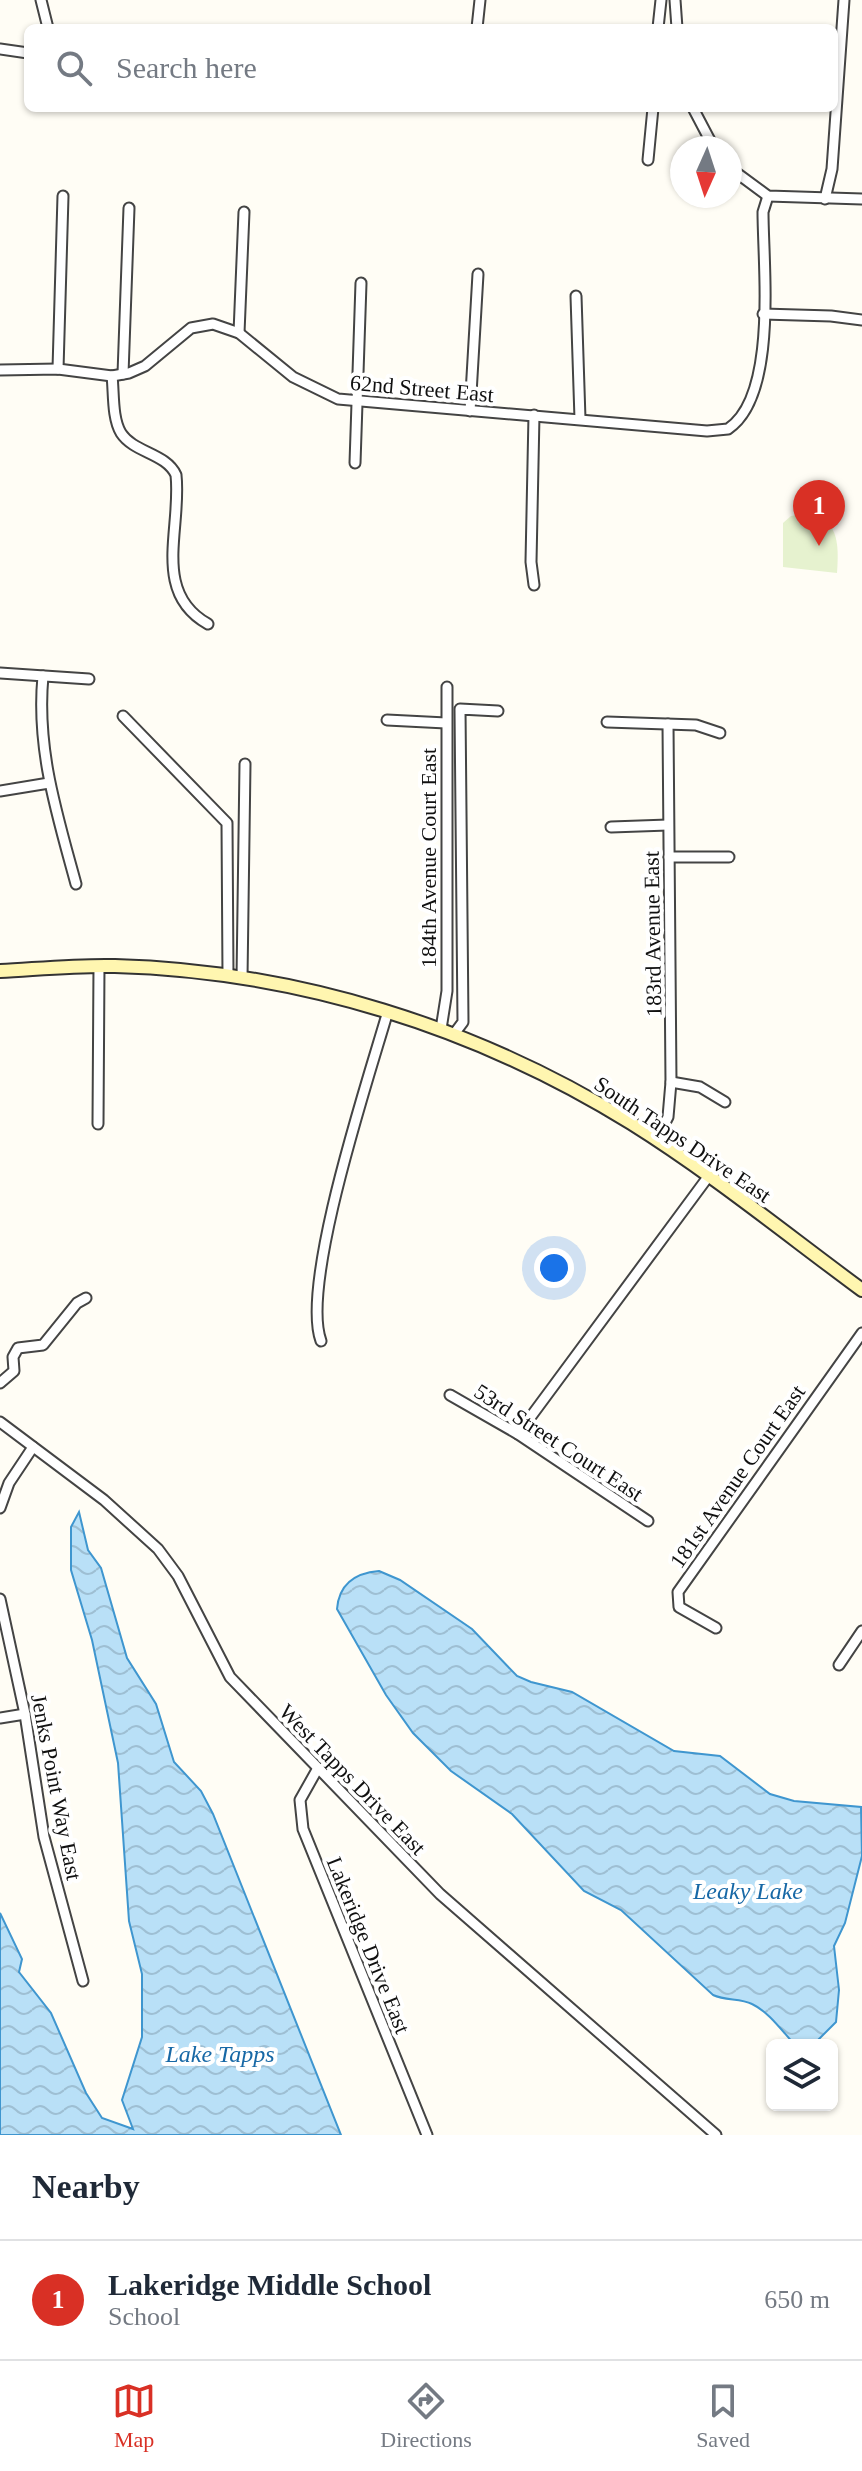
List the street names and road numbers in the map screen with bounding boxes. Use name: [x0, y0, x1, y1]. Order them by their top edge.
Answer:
street label: 62nd Street East: [349, 370, 495, 407]
street label: 184th Avenue Court East: [416, 748, 441, 968]
street label: 183rd Avenue East: [639, 851, 666, 1017]
street label: South Tapps Drive East: [590, 1071, 776, 1208]
street label: 53rd Street Court East: [470, 1379, 648, 1506]
street label: 181st Avenue Court East: [665, 1380, 810, 1573]
street label: Jenks Point Way East: [26, 1692, 87, 1882]
street label: West Tapps Drive East: [274, 1699, 431, 1860]
street label: Lakeridge Drive East: [322, 1853, 415, 2037]

